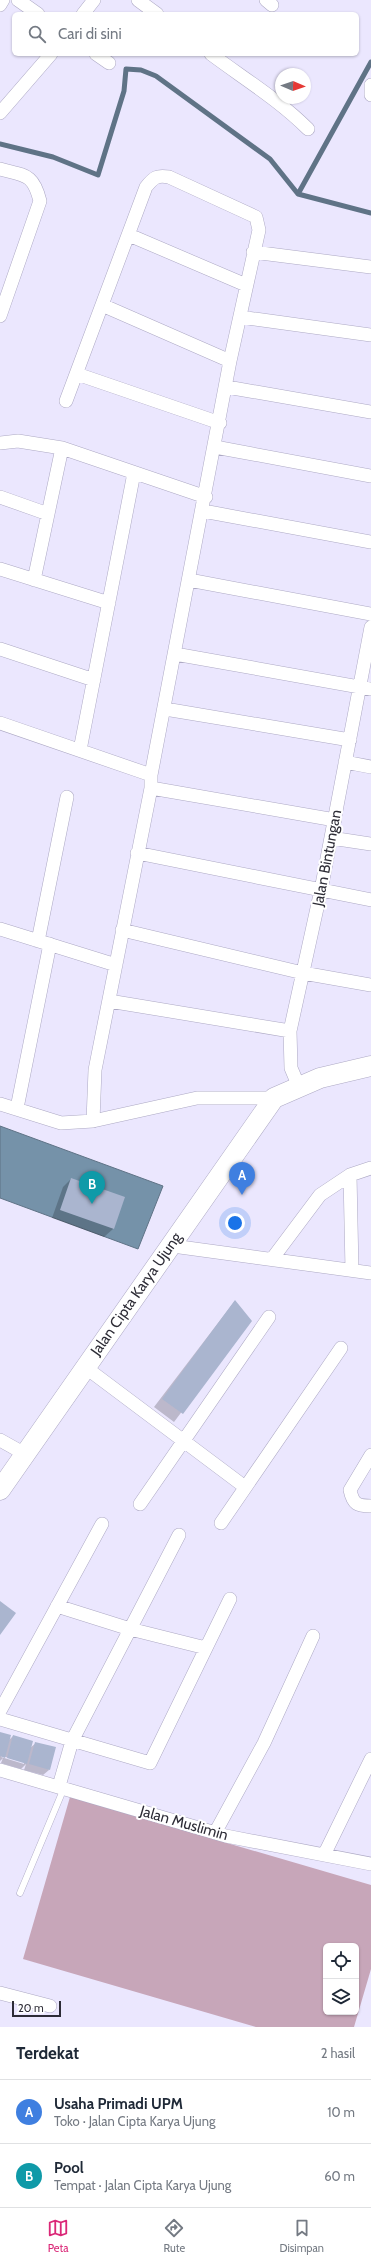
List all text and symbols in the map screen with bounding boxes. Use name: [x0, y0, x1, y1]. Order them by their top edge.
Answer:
search box: [12, 12, 359, 56]
icon: search: [26, 23, 48, 45]
text: Cari di sini: [58, 25, 122, 43]
north arrow: [275, 68, 311, 104]
street label: Jalan Bintungan: [309, 808, 345, 909]
pin: A: [229, 1162, 255, 1195]
pin: B: [79, 1171, 105, 1204]
your location: [225, 1213, 245, 1233]
street label: Jalan Cipta Karya Ujung: [86, 1229, 186, 1360]
street label: Jalan Muslimin: [137, 1802, 230, 1844]
map controls: [323, 1943, 359, 2015]
button: locate: [323, 1943, 359, 1979]
button: layers: [323, 1979, 359, 2015]
scale bar: [12, 1999, 61, 2018]
text: 20 m: [18, 2001, 44, 2015]
text: Terdekat: [16, 2043, 79, 2063]
text: 2 hasil: [321, 2045, 355, 2061]
text: Usaha Primadi UPM: [54, 2095, 183, 2113]
text: A: [25, 2104, 33, 2120]
text: 10 m: [327, 2104, 355, 2120]
text: Toko · Jalan Cipta Karya Ujung: [54, 2113, 215, 2129]
text: Pool: [54, 2159, 84, 2177]
text: B: [25, 2168, 33, 2184]
text: 60 m: [324, 2168, 355, 2184]
text: Tempat · Jalan Cipta Karya Ujung: [54, 2177, 231, 2193]
tab: Peta: [47, 2217, 69, 2255]
tab: Rute: [163, 2217, 185, 2255]
tab: Disimpan: [280, 2217, 324, 2255]

